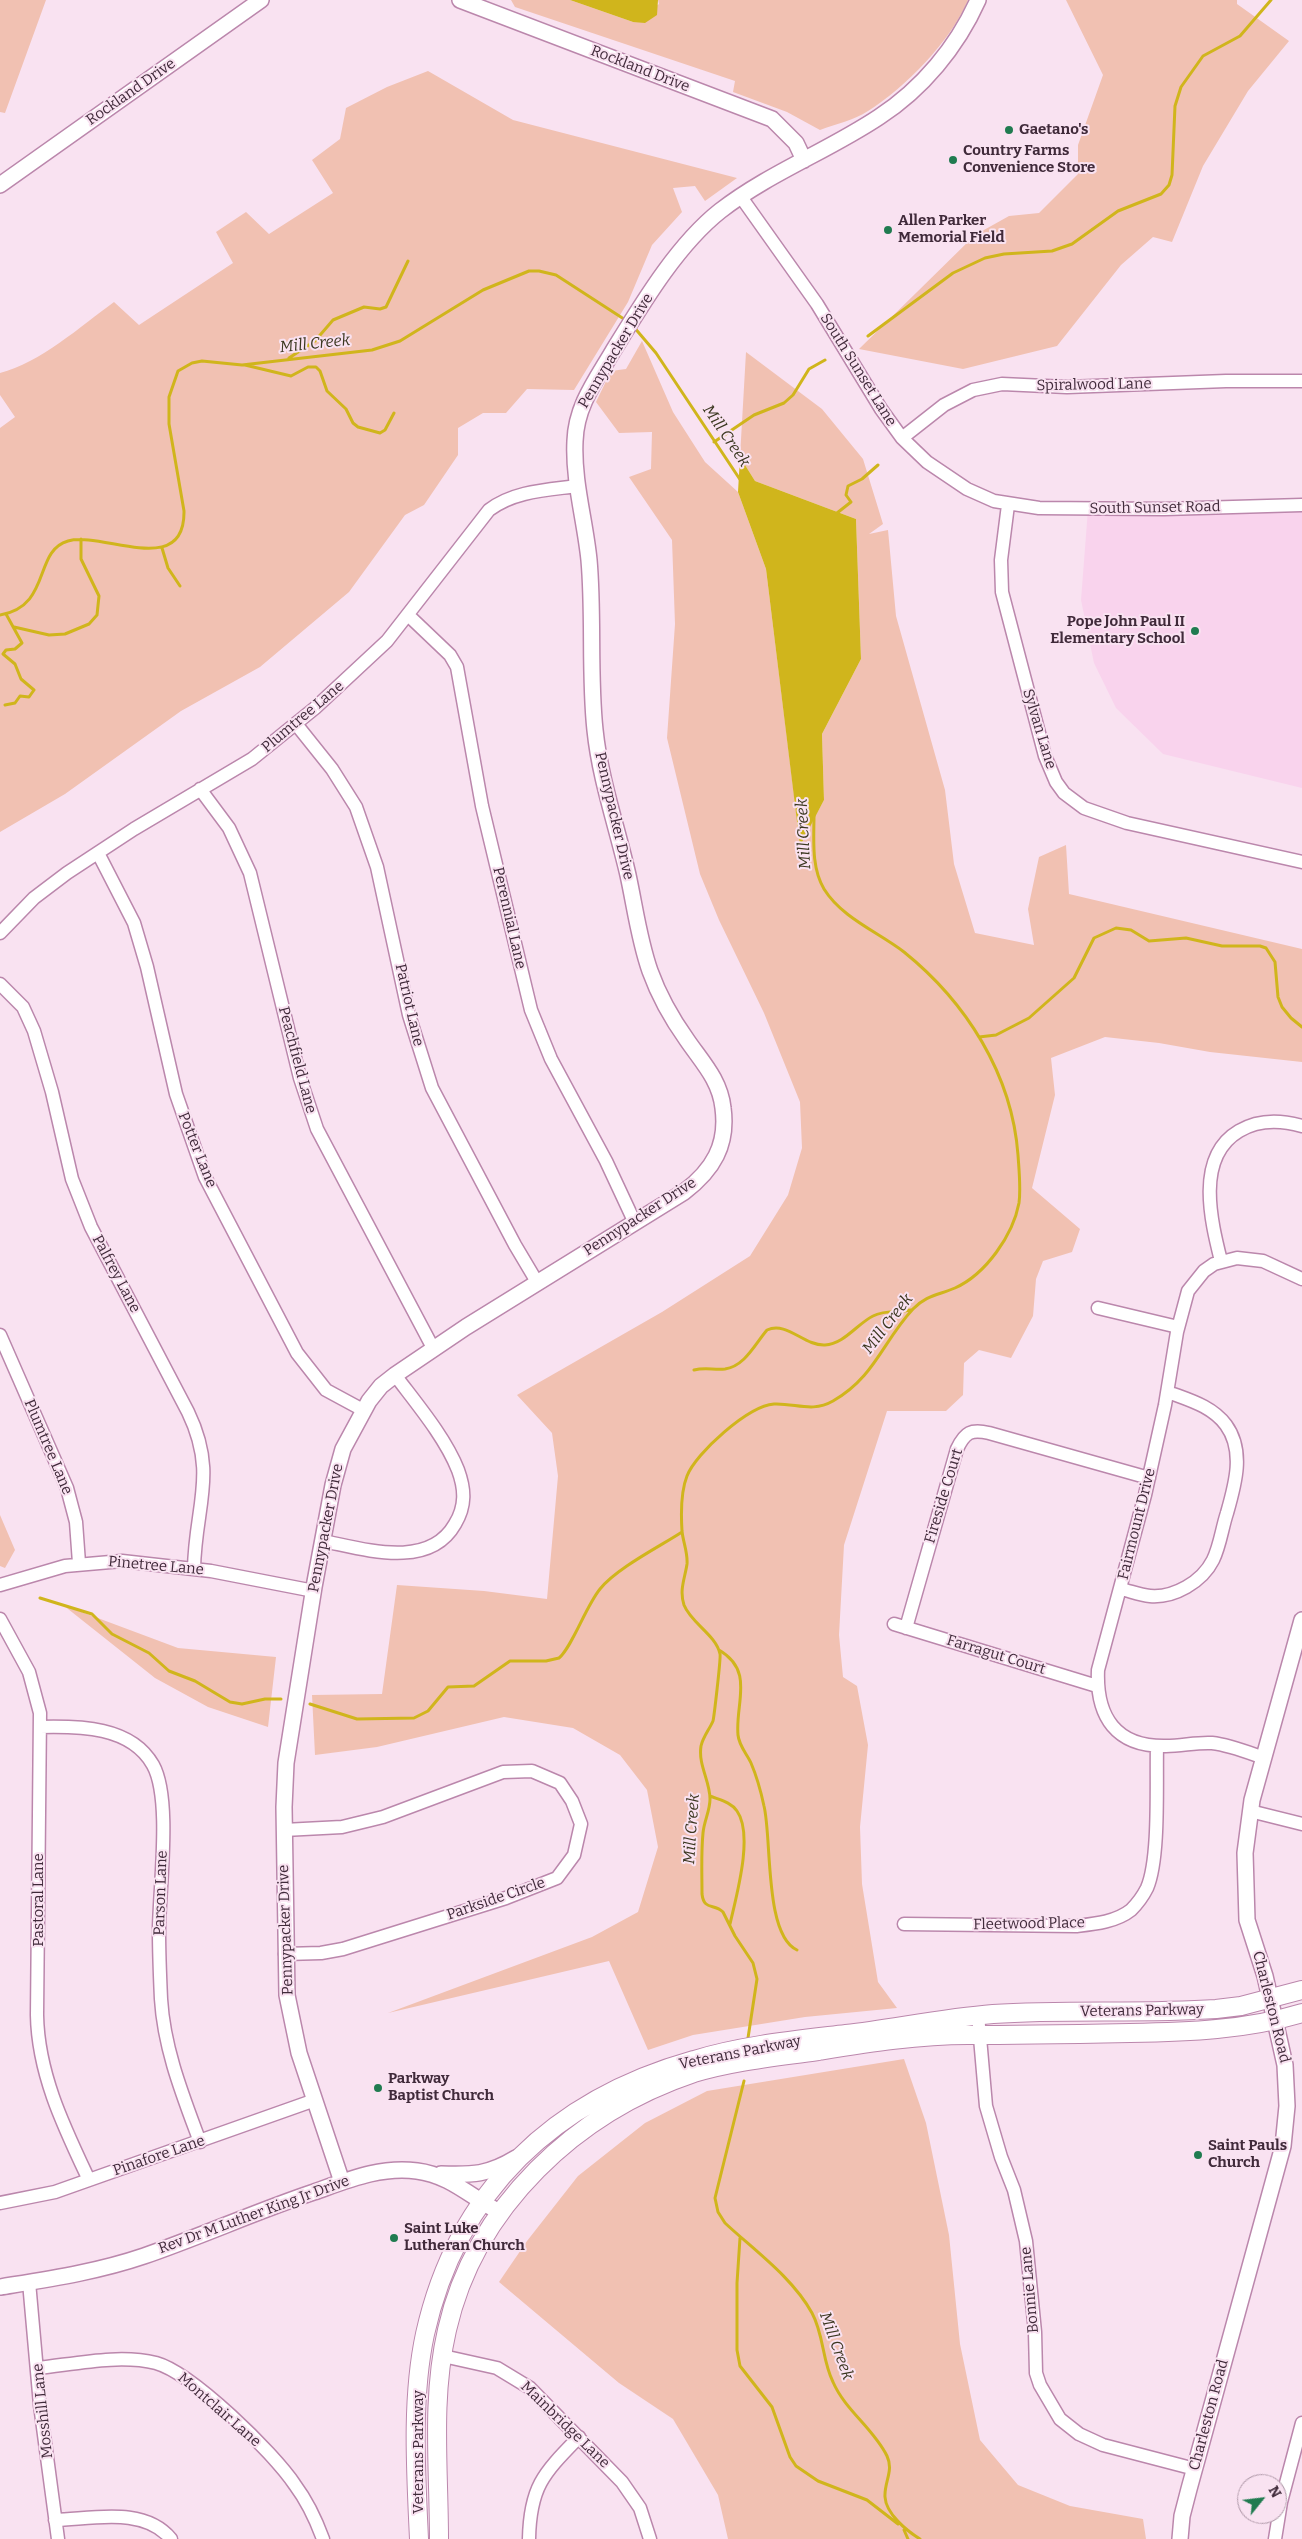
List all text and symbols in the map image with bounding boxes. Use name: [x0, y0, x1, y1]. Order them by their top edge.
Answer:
street label: Rockland Drive: [588, 42, 692, 96]
street label: Rockland Drive: [83, 55, 179, 129]
place label: Gaetano's: [1019, 121, 1089, 139]
marker: Gaetano's: [1003, 124, 1015, 136]
place label: Country Farms Convenience Store: [963, 142, 1095, 177]
marker: Country Farms Convenience Store: [947, 154, 959, 166]
place label: Allen Parker Memorial Field: [898, 212, 1005, 247]
marker: Allen Parker Memorial Field: [882, 224, 894, 236]
street label: Pennypacker Drive: [575, 290, 657, 412]
street label: South Sunset Lane: [816, 310, 900, 430]
water label: Mill Creek: [279, 331, 351, 357]
street label: Spiralwood Lane: [1036, 375, 1152, 395]
water label: Mill Creek: [698, 401, 754, 471]
street label: South Sunset Road: [1089, 498, 1221, 518]
place label: Pope John Paul II Elementary School: [1050, 613, 1185, 648]
marker: Pope John Paul II Elementary School: [1189, 625, 1201, 637]
street label: Plumtree Lane: [258, 677, 348, 757]
street label: Sylvan Lane: [1018, 687, 1060, 771]
street label: Pennypacker Drive: [591, 750, 637, 882]
water label: Mill Creek: [793, 798, 815, 870]
street label: Perennial Lane: [489, 865, 529, 971]
street label: Patriot Lane: [391, 962, 427, 1048]
street label: Peachfield Lane: [274, 1004, 320, 1116]
street label: Potter Lane: [174, 1110, 220, 1190]
street label: Pennypacker Drive: [580, 1174, 700, 1260]
street label: Palfrey Lane: [88, 1232, 144, 1316]
water label: Mill Creek: [859, 1290, 917, 1358]
street label: Plumtree Lane: [20, 1397, 76, 1497]
street label: Fireside Court: [921, 1446, 967, 1546]
street label: Pennypacker Drive: [305, 1462, 347, 1594]
street label: Fairmount Drive: [1114, 1466, 1160, 1582]
street label: Pinetree Lane: [107, 1553, 205, 1579]
street label: Farragut Court: [944, 1631, 1048, 1679]
water label: Mill Creek: [680, 1793, 704, 1865]
street label: Parson Lane: [151, 1850, 171, 1936]
street label: Pastoral Lane: [30, 1853, 48, 1947]
street label: Pennypacker Drive: [275, 1864, 297, 1996]
street label: Parkside Circle: [444, 1874, 548, 1924]
street label: Fleetwood Place: [973, 1914, 1085, 1934]
street label: Charleston Road: [1248, 1949, 1294, 2065]
street label: Veterans Parkway: [1080, 2001, 1204, 2021]
street label: Veterans Parkway: [678, 2032, 802, 2074]
place label: Parkway Baptist Church: [388, 2070, 494, 2105]
marker: Parkway Baptist Church: [372, 2082, 384, 2094]
street label: Pinafore Lane: [111, 2132, 207, 2180]
place label: Saint Pauls Church: [1208, 2137, 1287, 2172]
marker: Saint Pauls Church: [1192, 2149, 1204, 2161]
street label: Rev Dr M Luther King Jr Drive: [156, 2172, 352, 2258]
place label: Saint Luke Lutheran Church: [404, 2220, 525, 2255]
marker: Saint Luke Lutheran Church: [388, 2232, 400, 2244]
street label: Bonnie Lane: [1017, 2246, 1043, 2334]
water label: Mill Creek: [815, 2309, 857, 2383]
street label: Charleston Road: [1185, 2357, 1233, 2473]
street label: Mosshill Lane: [29, 2363, 57, 2459]
street label: Montclair Lane: [174, 2369, 264, 2451]
street label: Mainbridge Lane: [517, 2378, 613, 2472]
street label: Veterans Parkway: [410, 2390, 428, 2514]
north arrow: [1237, 2474, 1287, 2524]
text: N: [1265, 2483, 1285, 2501]

